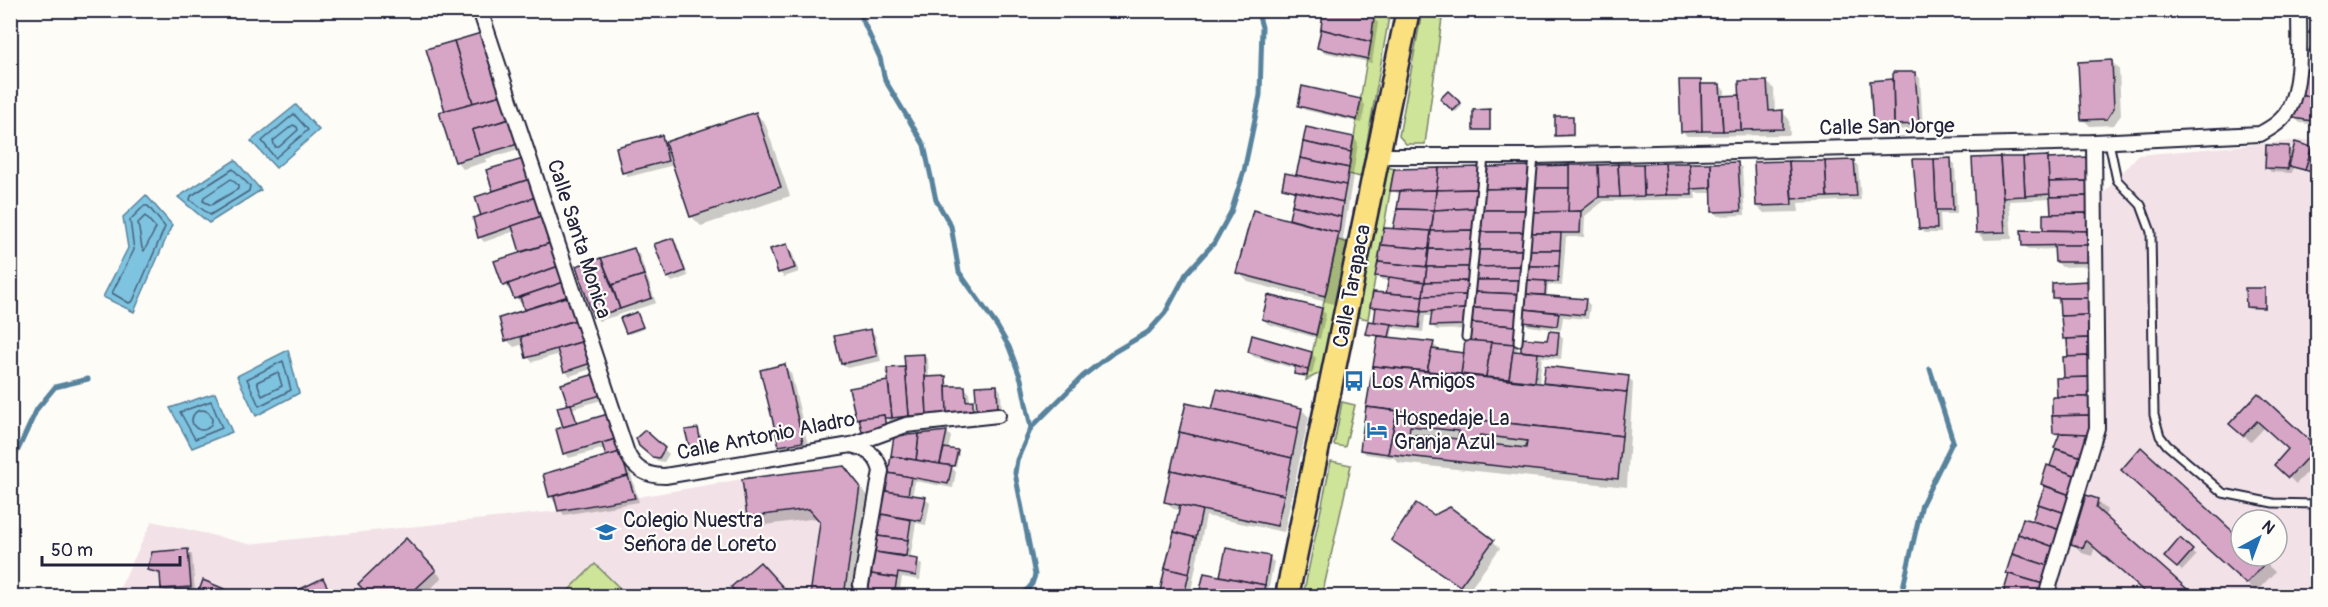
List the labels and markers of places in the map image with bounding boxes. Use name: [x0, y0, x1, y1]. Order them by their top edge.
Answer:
place label: Los Amigos: [1371, 368, 1475, 395]
bus stop icon: Los Amigos: [1342, 369, 1366, 393]
place label: Hospedaje La Granja Azul: [1394, 405, 1510, 456]
hotel icon: Hospedaje La Granja Azul: [1365, 418, 1389, 442]
place label: Colegio Nuestra Señora de Loreto: [623, 507, 777, 558]
school or university icon: Colegio Nuestra Señora de Loreto: [594, 520, 618, 544]

